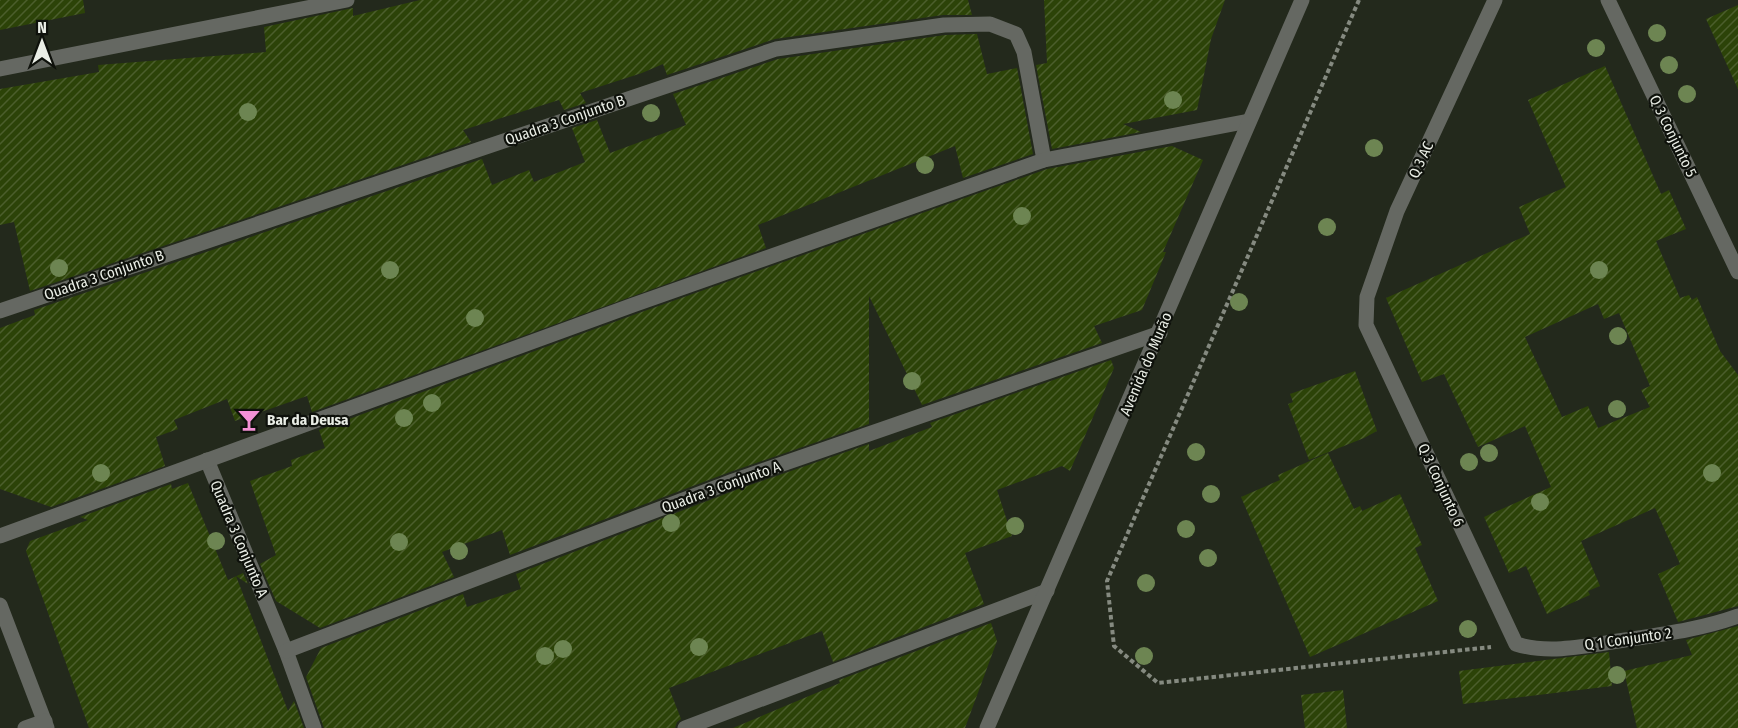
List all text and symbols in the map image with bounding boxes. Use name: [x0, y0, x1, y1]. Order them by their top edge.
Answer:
north arrow: [12, 12, 72, 72]
text: N: [37, 18, 47, 37]
street label: Quadra 3 Conjunto B: [503, 91, 627, 149]
street label: Q 3 Conjunto 5: [1645, 92, 1701, 180]
street label: Q 3 AC: [1405, 138, 1437, 181]
street label: Quadra 3 Conjunto B: [42, 246, 166, 304]
street label: Avenida do Murão: [1116, 310, 1176, 418]
bar icon: Bar da Deusa: [236, 407, 262, 433]
place label: Bar da Deusa: [267, 411, 349, 429]
street label: Q 3 Conjunto 6: [1414, 441, 1468, 529]
street label: Quadra 3 Conjunto A: [659, 457, 783, 517]
street label: Quadra 3 Conjunto A: [206, 478, 272, 600]
street label: Q 1 Conjunto 2: [1583, 624, 1673, 654]

